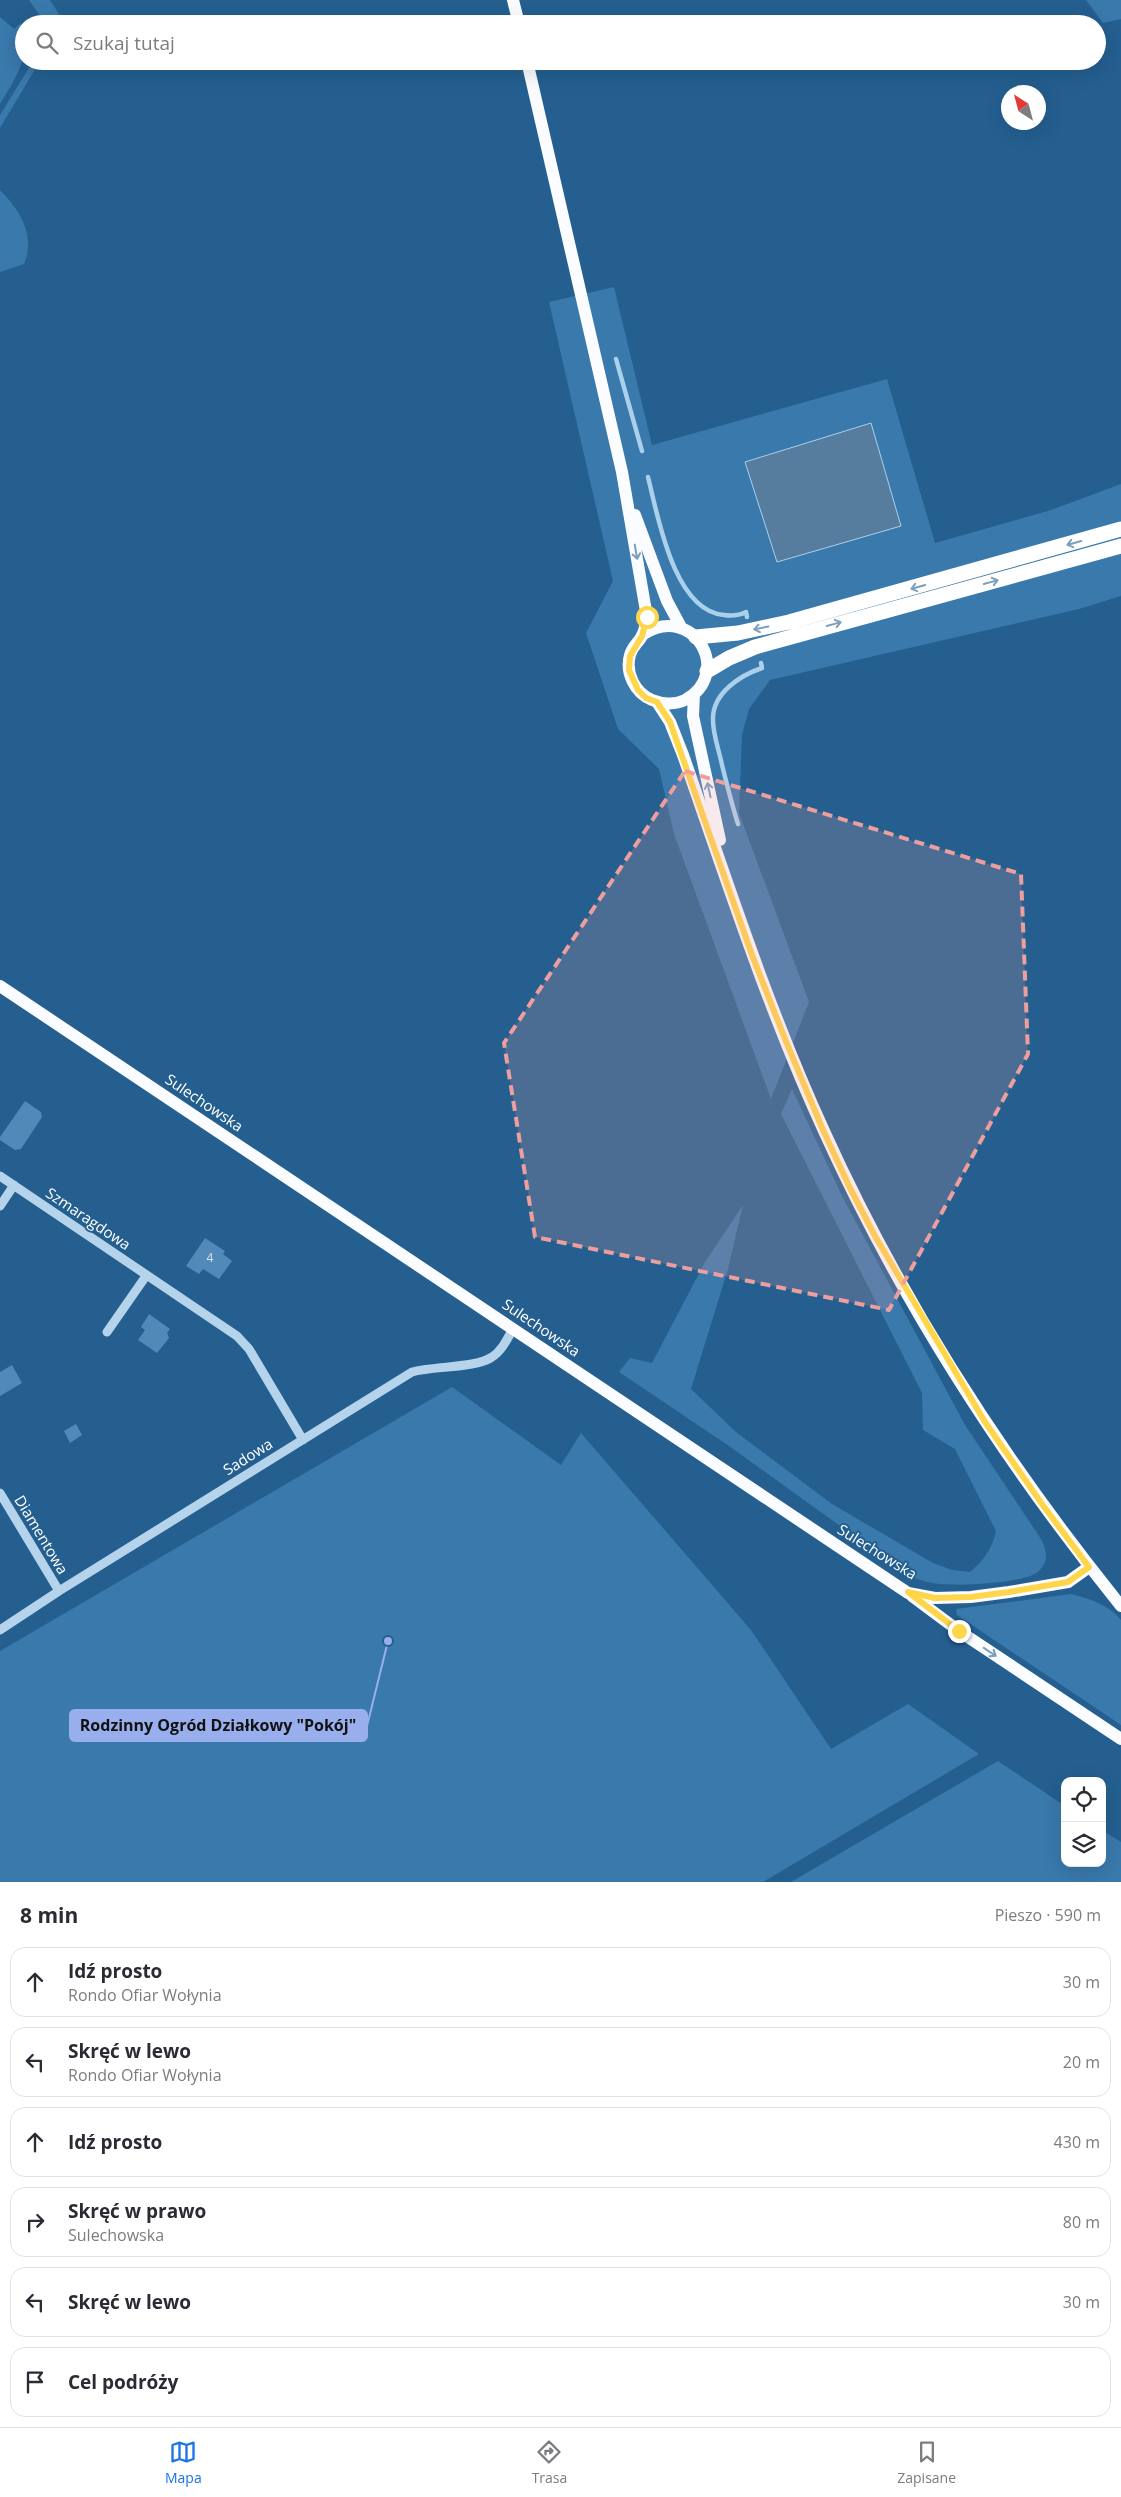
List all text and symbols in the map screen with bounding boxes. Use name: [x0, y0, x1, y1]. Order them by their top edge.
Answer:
search box: [15, 15, 1106, 70]
icon: search: [33, 29, 61, 57]
text: Szukaj tutaj: [73, 30, 175, 56]
north arrow: [1001, 85, 1046, 130]
one-way arrow: [1067, 538, 1083, 548]
one-way arrow: [632, 543, 642, 559]
one-way arrow: [982, 576, 998, 586]
one-way arrow: [910, 583, 926, 592]
route start: [636, 606, 659, 629]
one-way arrow: [825, 619, 841, 629]
one-way arrow: [753, 624, 769, 633]
one-way arrow: [704, 783, 714, 799]
street label: Sulechowska: [162, 1069, 247, 1136]
street label: Szmaragdowa: [42, 1182, 135, 1254]
house number: 4: [207, 1249, 214, 1266]
street label: Sulechowska: [499, 1294, 584, 1361]
street label: Sadowa: [219, 1433, 276, 1479]
street label: Diamentowa: [10, 1491, 73, 1578]
street label: Sulechowska: [834, 1519, 921, 1583]
route end: [948, 1620, 971, 1643]
one-way arrow: [983, 1647, 997, 1657]
callout: Rodzinny Ogród Działkowy "Pokój": [70, 1710, 367, 1741]
text: Rodzinny Ogród Działkowy "Pokój": [80, 1714, 356, 1736]
map controls: [1061, 1777, 1106, 1867]
button: locate: [1061, 1777, 1106, 1822]
button: layers: [1061, 1822, 1106, 1867]
text: 8 min: [20, 1901, 78, 1929]
text: Pieszo · 590 m: [995, 1904, 1101, 1926]
text: Idź prosto: [68, 1958, 162, 1984]
icon: ahead: [21, 1968, 49, 1996]
text: 30 m: [1063, 1971, 1100, 1993]
text: Rondo Ofiar Wołynia: [68, 1984, 222, 2006]
text: Skręć w lewo: [68, 2038, 191, 2064]
icon: left: [21, 2048, 49, 2076]
text: 20 m: [1063, 2051, 1100, 2073]
text: Rondo Ofiar Wołynia: [68, 2064, 222, 2086]
icon: ahead: [21, 2128, 49, 2156]
text: Idź prosto: [68, 2129, 162, 2155]
text: 430 m: [1054, 2131, 1100, 2153]
text: Skręć w prawo: [68, 2198, 206, 2224]
icon: right: [21, 2208, 49, 2236]
text: 80 m: [1063, 2211, 1100, 2233]
text: Sulechowska: [68, 2224, 164, 2246]
icon: left: [21, 2288, 49, 2316]
text: Skręć w lewo: [68, 2289, 191, 2315]
text: 30 m: [1063, 2291, 1100, 2313]
icon: arrive: [21, 2368, 49, 2396]
text: Cel podróży: [68, 2369, 178, 2395]
tab: Mapa: [165, 2438, 202, 2487]
tab: Trasa: [532, 2438, 567, 2487]
tab: Zapisane: [897, 2438, 956, 2487]

